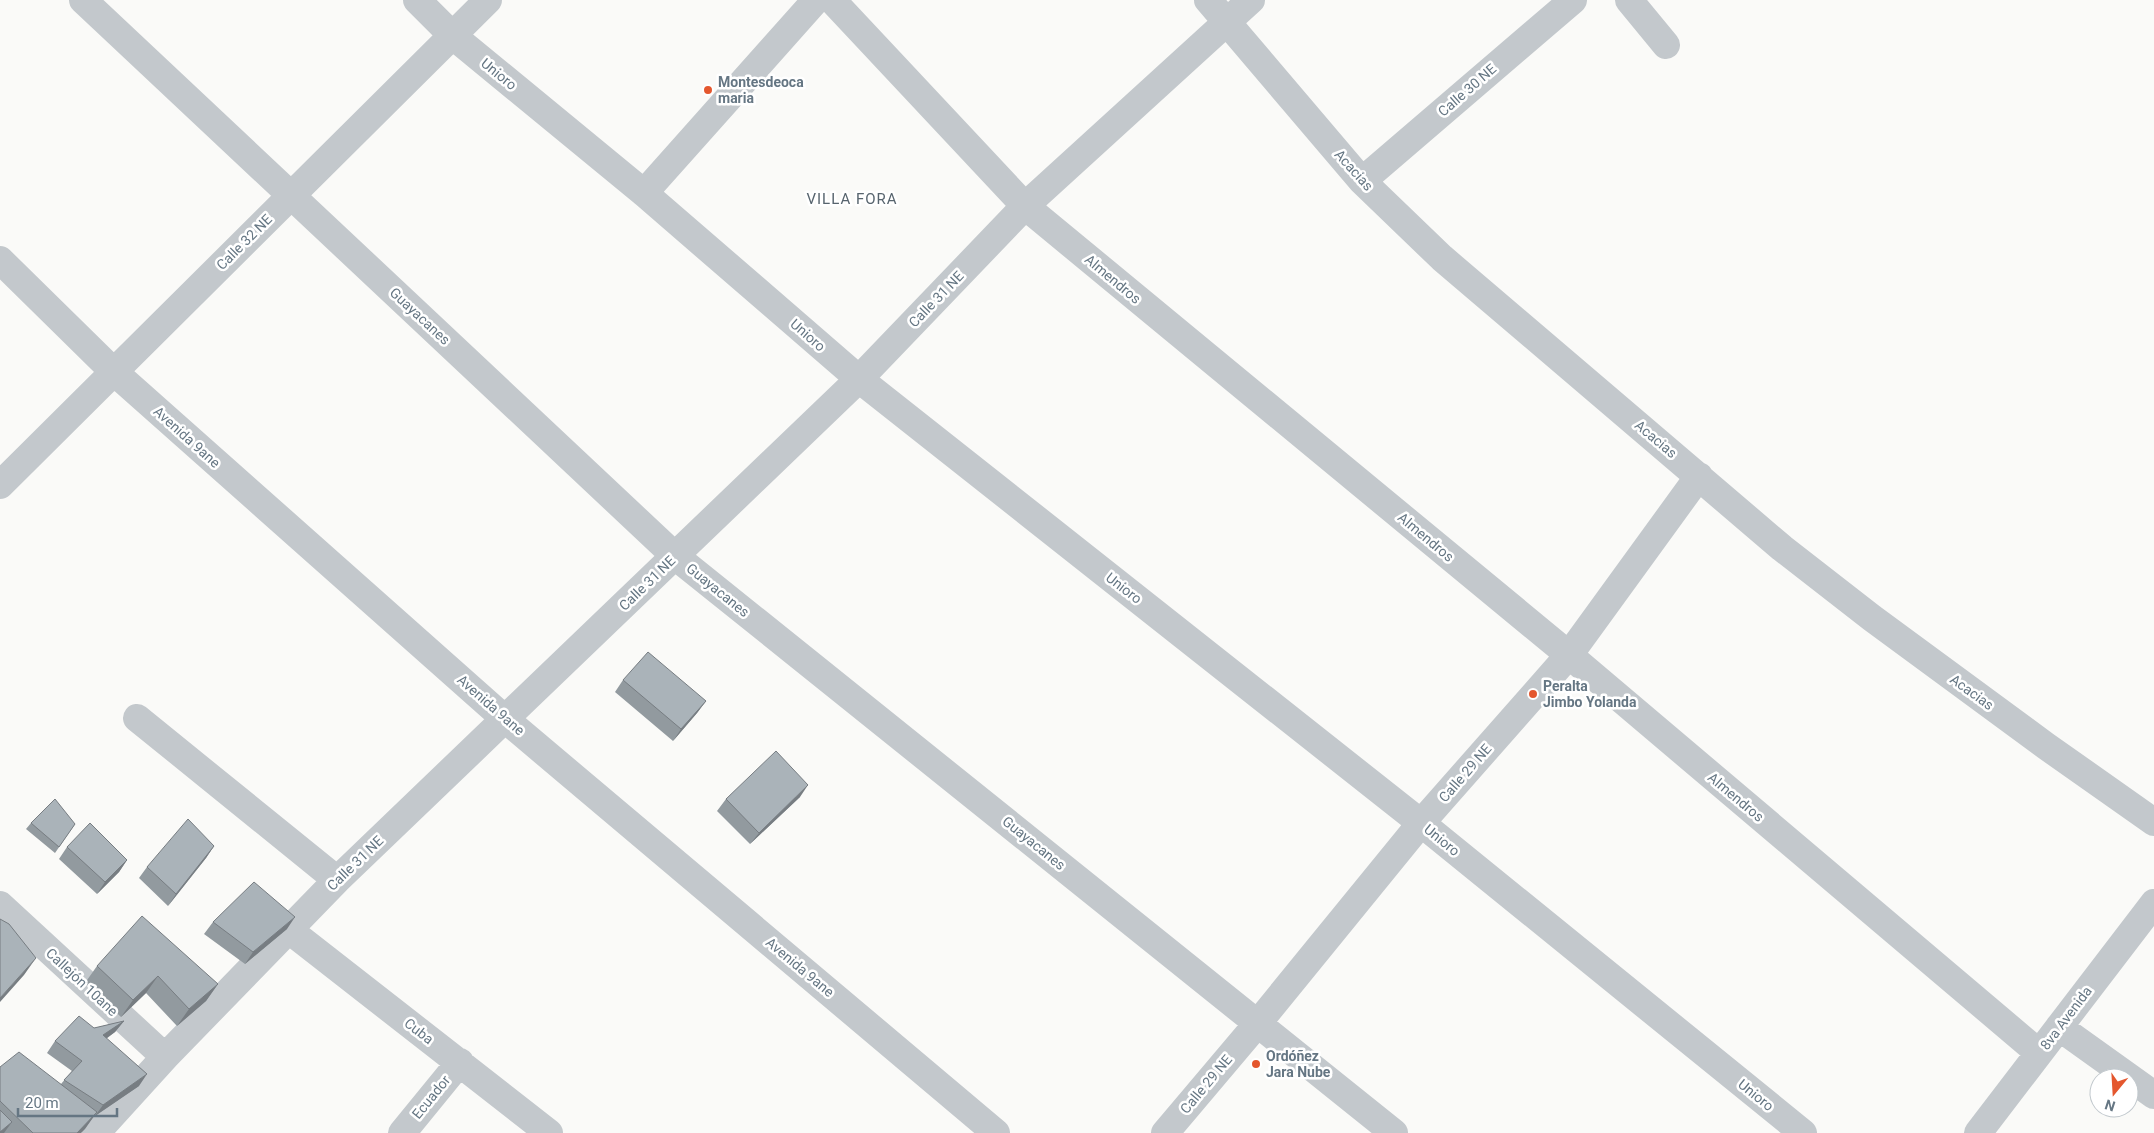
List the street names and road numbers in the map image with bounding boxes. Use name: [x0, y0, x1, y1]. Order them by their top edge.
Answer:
street label: Unioro: [478, 55, 520, 93]
street label: Calle 30 NE: [1435, 60, 1499, 120]
street label: Acacias: [1331, 146, 1377, 194]
street label: Calle 32 NE: [213, 211, 275, 273]
street label: Almendros: [1082, 251, 1144, 307]
street label: Calle 31 NE: [905, 268, 967, 330]
street label: Guayacanes: [387, 284, 453, 348]
street label: Unioro: [787, 316, 829, 354]
street label: Avenida 9ane: [151, 403, 223, 471]
street label: Acacias: [1632, 417, 1680, 461]
street label: Almendros: [1395, 509, 1457, 565]
street label: Calle 31 NE: [616, 552, 678, 614]
street label: Guayacanes: [683, 560, 753, 620]
street label: Unioro: [1103, 569, 1145, 607]
street label: Acacias: [1947, 671, 1997, 713]
street label: Avenida 9ane: [454, 672, 528, 738]
street label: Calle 29 NE: [1435, 741, 1495, 805]
street label: Almendros: [1705, 769, 1767, 825]
street label: Guayacanes: [999, 813, 1069, 873]
street label: Unioro: [1421, 821, 1463, 859]
street label: Calle 31 NE: [324, 832, 386, 894]
street label: Avenida 9ane: [763, 934, 837, 1000]
street label: Callejón 10ane: [43, 945, 121, 1019]
street label: 8va Avenida: [2037, 983, 2095, 1053]
street label: Cuba: [401, 1015, 437, 1047]
street label: Calle 29 NE: [1177, 1051, 1235, 1117]
street label: Ecuador: [409, 1072, 453, 1122]
street label: Unioro: [1735, 1076, 1777, 1114]

